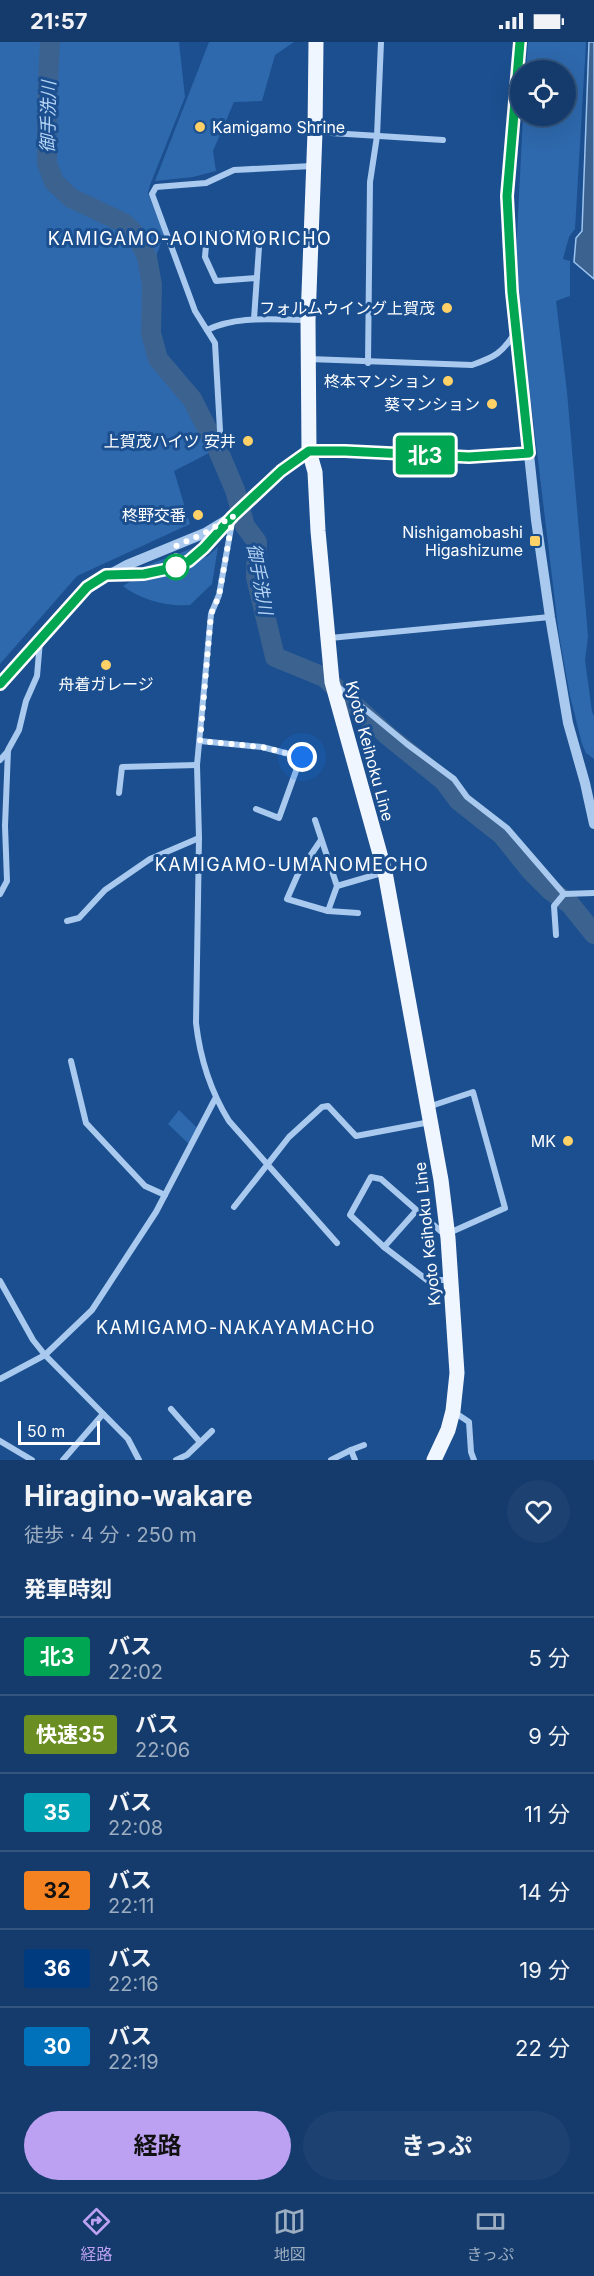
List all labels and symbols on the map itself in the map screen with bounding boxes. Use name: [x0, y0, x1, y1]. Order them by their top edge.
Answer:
water label: 御手洗川: [37, 79, 59, 153]
place label: Kamigamo Shrine: [212, 117, 345, 137]
marker: Kamigamo Shrine: [193, 120, 207, 134]
district label: KAMIGAMO-AOINOMORICHO: [48, 228, 332, 249]
place label: フォルムウイング上賀茂: [259, 298, 435, 318]
marker: フォルムウイング上賀茂: [440, 301, 454, 315]
place label: 柊本マンション: [324, 371, 436, 391]
marker: 柊本マンション: [441, 374, 455, 388]
place label: 葵マンション: [384, 394, 480, 414]
marker: 葵マンション: [485, 397, 499, 411]
place label: 上賀茂ハイツ 安井: [104, 431, 236, 451]
marker: 上賀茂ハイツ 安井: [241, 434, 255, 448]
line badge: 北3: [398, 436, 452, 474]
place label: 柊野交番: [122, 505, 186, 525]
marker: 柊野交番: [191, 508, 205, 522]
place label: Nishigamobashi Higashizume: [402, 522, 523, 560]
marker: Nishigamobashi Higashizume: [528, 534, 542, 548]
water label: 御手洗川: [243, 542, 277, 618]
unlabelled marker: [163, 554, 189, 580]
marker: 舟着ガレージ: [99, 658, 113, 672]
place label: 舟着ガレージ: [58, 674, 154, 694]
street label: Kyoto Keihoku Line: [342, 679, 398, 823]
your location: [287, 742, 317, 772]
district label: KAMIGAMO-UMANOMECHO: [155, 854, 429, 875]
place label: MK: [531, 1131, 556, 1151]
marker: MK: [561, 1134, 575, 1148]
street label: Kyoto Keihoku Line: [410, 1161, 444, 1307]
district label: KAMIGAMO-NAKAYAMACHO: [96, 1317, 376, 1338]
scale bar: [18, 1418, 100, 1446]

